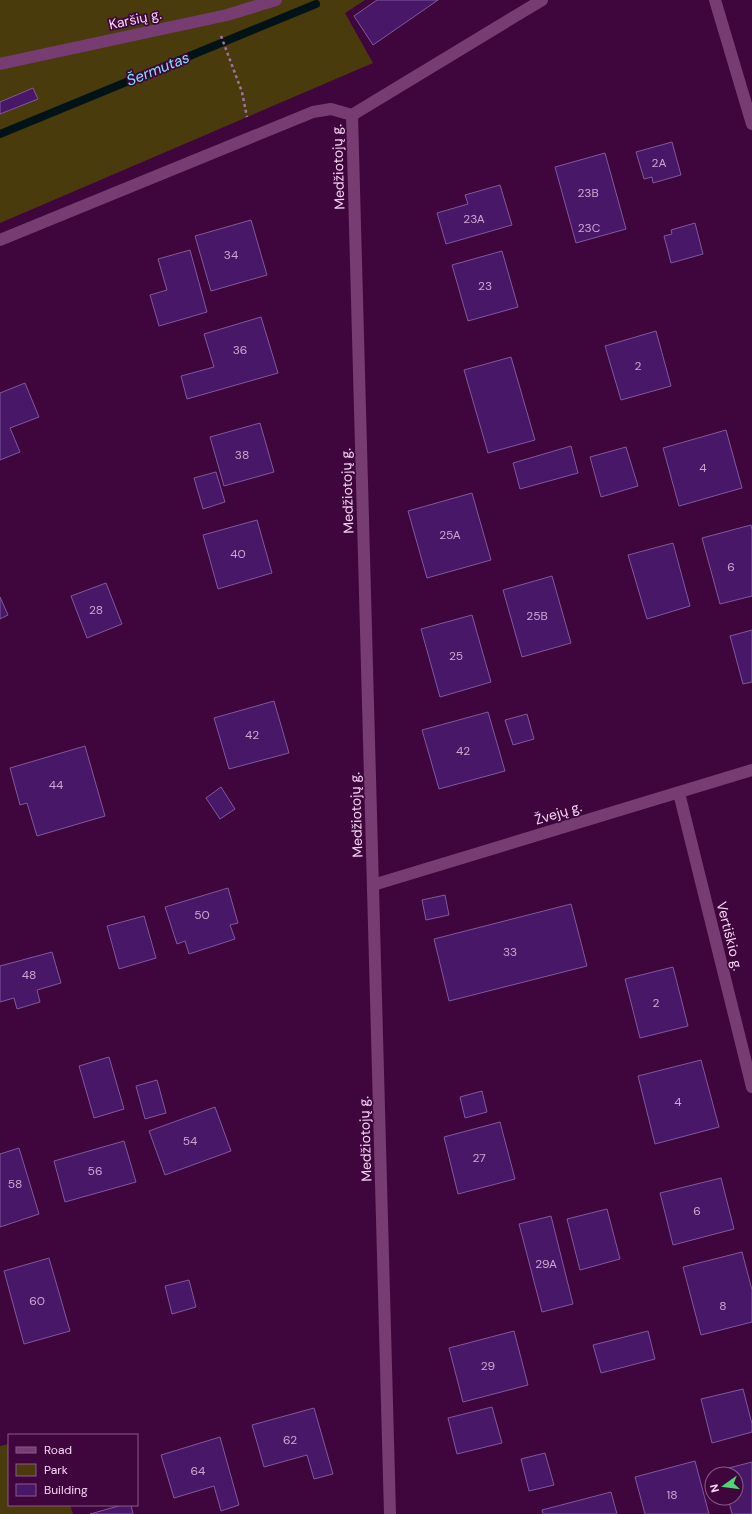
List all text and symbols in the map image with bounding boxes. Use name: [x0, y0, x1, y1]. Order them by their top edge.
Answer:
street label: Karšių g.: [107, 5, 163, 33]
water label: Šermutas: [123, 47, 193, 91]
street label: Medžiotojų g.: [328, 124, 348, 210]
house number: 2A: [652, 155, 666, 171]
house number: 23B: [577, 185, 599, 201]
house number: 23A: [463, 211, 485, 227]
house number: 23C: [578, 220, 601, 236]
house number: 34: [224, 247, 238, 263]
house number: 23: [478, 278, 492, 294]
house number: 36: [233, 342, 247, 358]
house number: 2: [635, 358, 642, 374]
house number: 38: [235, 447, 249, 463]
street label: Medžiotojų g.: [337, 448, 357, 534]
house number: 4: [699, 460, 707, 476]
house number: 25A: [439, 527, 461, 543]
house number: 40: [230, 546, 246, 562]
house number: 6: [727, 559, 735, 575]
house number: 28: [89, 602, 103, 618]
house number: 25B: [526, 608, 548, 624]
house number: 25: [449, 648, 463, 664]
house number: 42: [245, 727, 259, 743]
house number: 42: [456, 743, 470, 759]
street label: Medžiotojų g.: [346, 772, 366, 858]
house number: 44: [49, 777, 63, 793]
street label: Žvejų g.: [532, 797, 584, 829]
street label: Vertiškio g.: [713, 900, 747, 973]
house number: 50: [194, 907, 210, 923]
house number: 33: [503, 944, 517, 960]
house number: 48: [22, 967, 36, 983]
house number: 2: [653, 995, 660, 1011]
house number: 4: [674, 1094, 682, 1110]
street label: Medžiotojų g.: [355, 1096, 375, 1182]
house number: 54: [183, 1133, 197, 1149]
house number: 27: [472, 1150, 486, 1166]
house number: 56: [88, 1163, 102, 1179]
house number: 58: [8, 1176, 22, 1192]
house number: 6: [693, 1203, 701, 1219]
house number: 29A: [535, 1256, 557, 1272]
house number: 60: [29, 1293, 45, 1309]
house number: 8: [719, 1298, 727, 1314]
house number: 29: [481, 1358, 495, 1374]
house number: 62: [283, 1432, 297, 1448]
legend: [8, 1434, 138, 1506]
text: Road: [44, 1442, 72, 1458]
text: Park: [44, 1462, 68, 1478]
house number: 64: [191, 1463, 205, 1479]
north arrow: [704, 1466, 744, 1506]
text: Building: [44, 1482, 88, 1498]
text: N: [707, 1483, 722, 1494]
house number: 18: [666, 1487, 678, 1503]

